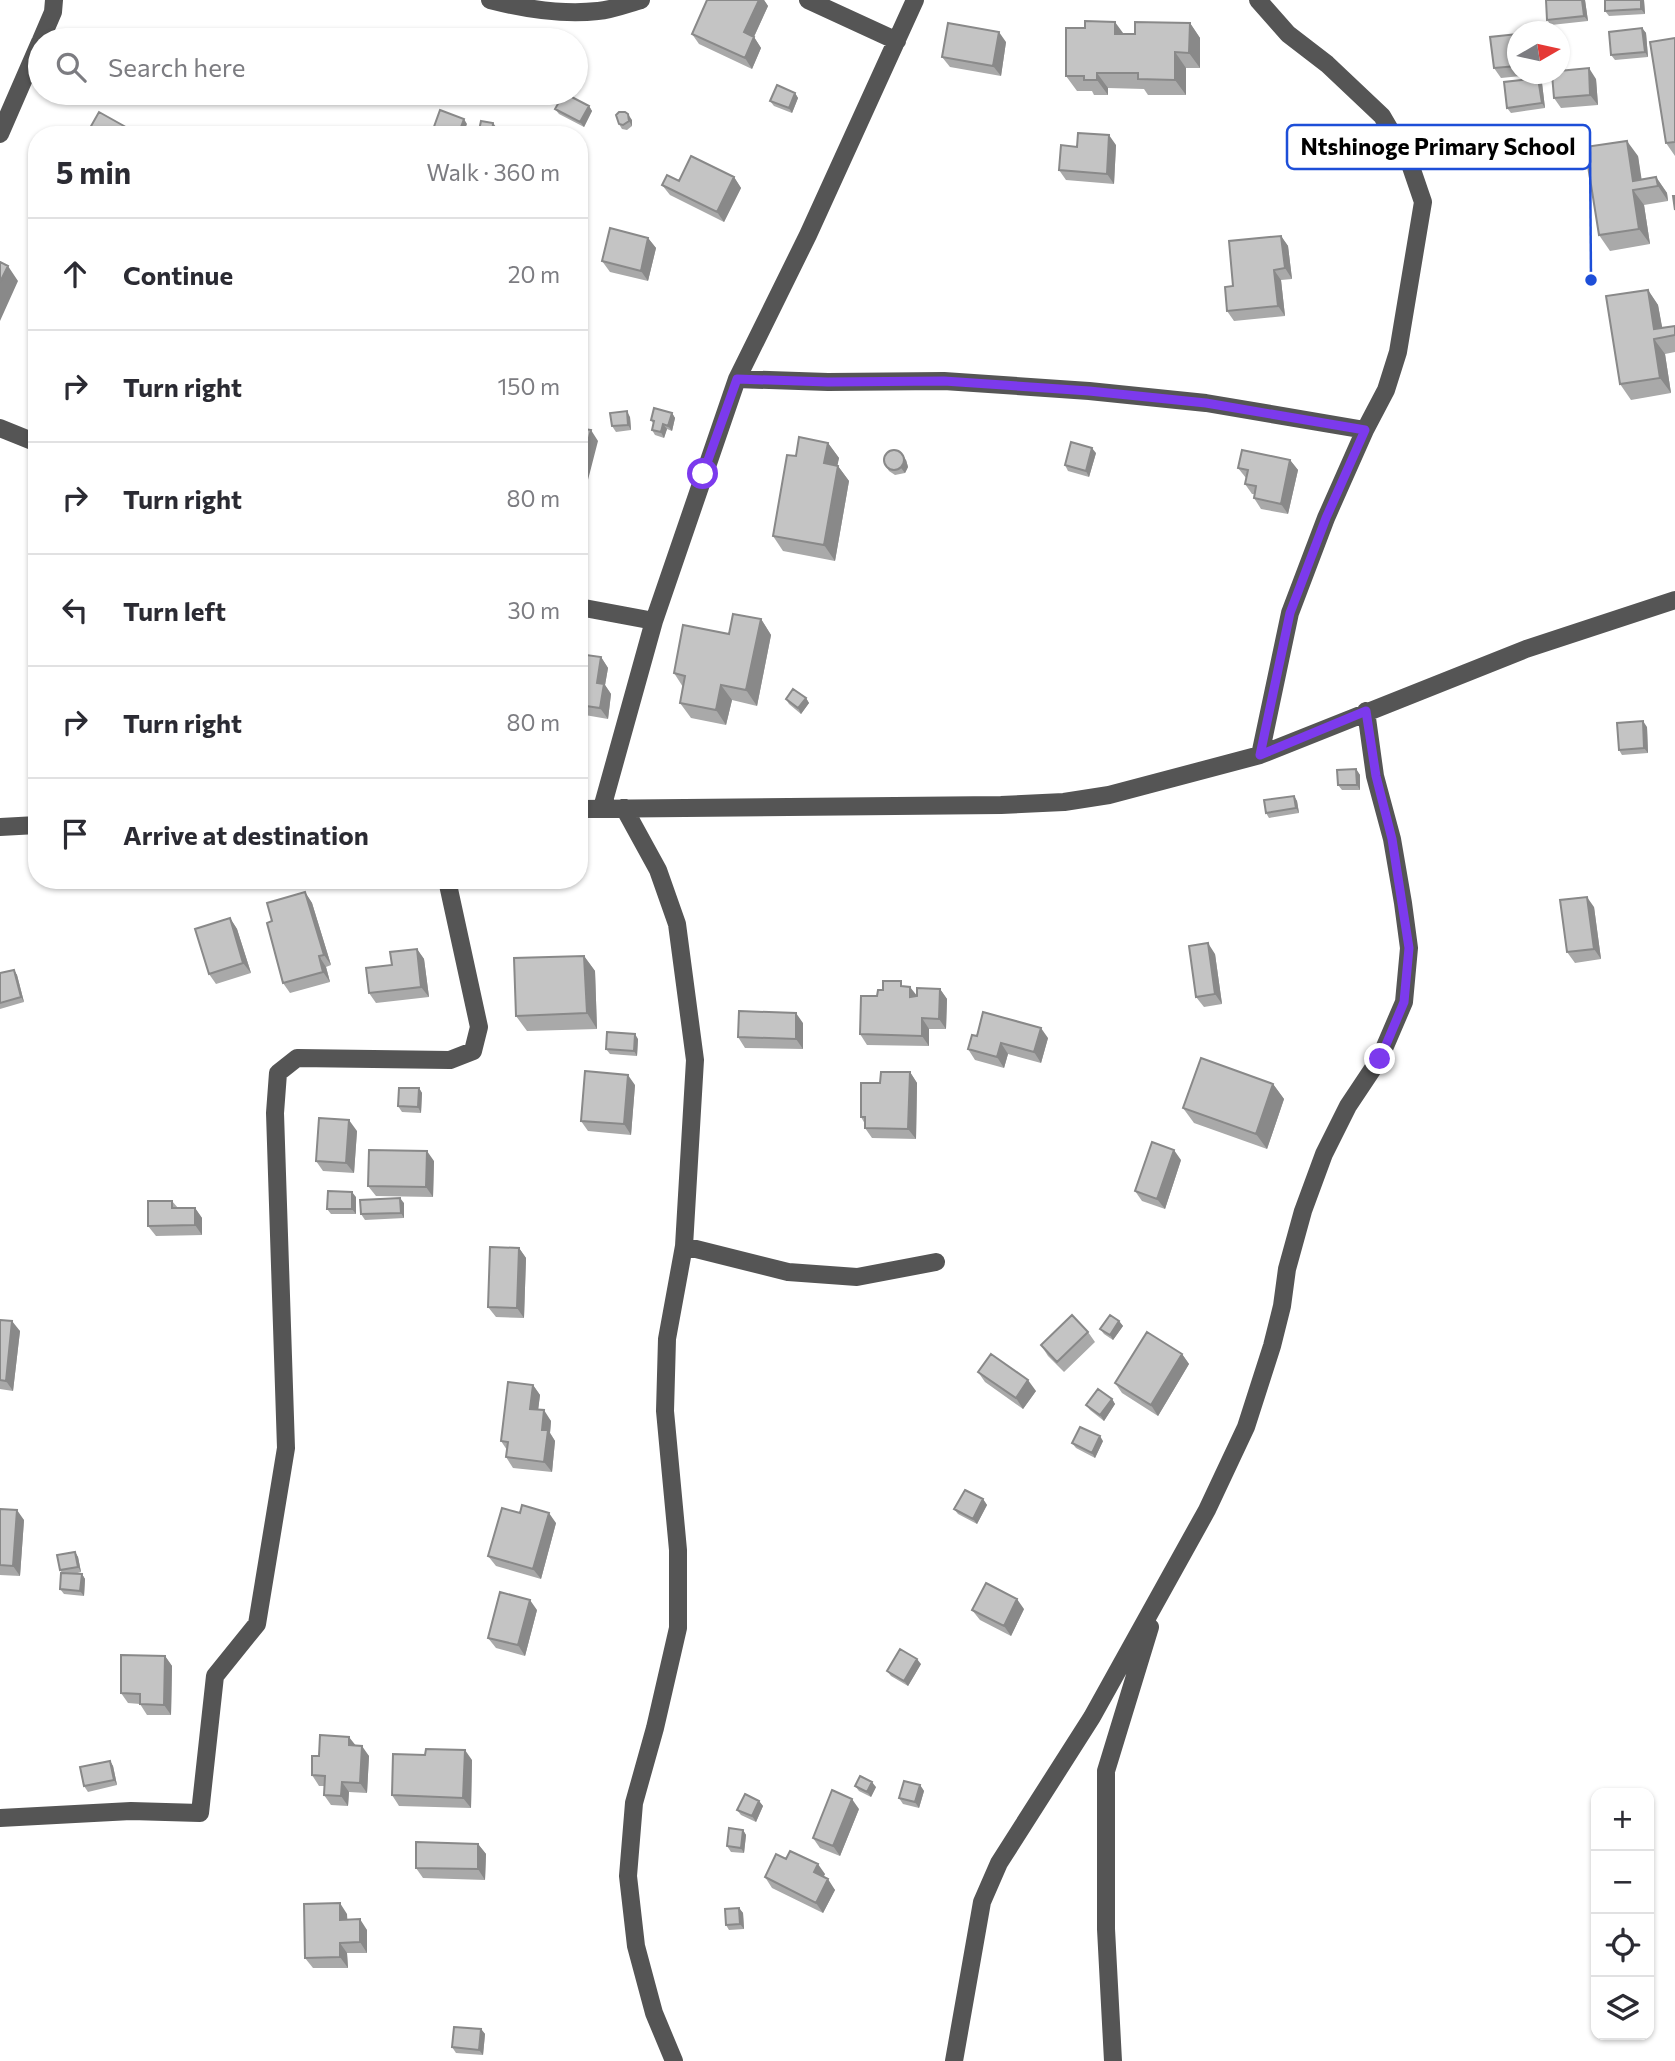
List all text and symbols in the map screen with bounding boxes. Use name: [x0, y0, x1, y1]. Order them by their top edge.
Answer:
north arrow: [1507, 21, 1570, 84]
search box: [28, 28, 588, 105]
icon: search: [52, 48, 90, 86]
text: Search here: [108, 51, 246, 82]
callout: Ntshinoge Primary School: [1287, 125, 1590, 169]
text: Ntshinoge Primary School: [1301, 132, 1575, 160]
text: 5 min: [56, 153, 131, 190]
text: Walk · 360 m: [427, 158, 560, 186]
icon: ahead: [56, 255, 94, 293]
text: Continue: [123, 259, 233, 290]
text: 20 m: [508, 260, 560, 288]
icon: right: [56, 367, 94, 405]
text: Turn right: [123, 371, 242, 402]
text: 150 m: [497, 372, 560, 400]
route start: [687, 458, 718, 489]
icon: right: [56, 479, 94, 517]
text: Turn right: [123, 483, 242, 514]
text: 80 m: [507, 484, 560, 512]
icon: left: [56, 591, 94, 629]
text: Turn left: [123, 595, 226, 626]
text: 30 m: [507, 596, 560, 624]
icon: right: [56, 703, 94, 741]
text: Turn right: [123, 707, 242, 738]
text: 80 m: [507, 708, 560, 736]
icon: arrive: [56, 815, 94, 853]
text: Arrive at destination: [123, 819, 369, 850]
route end: [1364, 1043, 1395, 1074]
map controls: [1591, 1788, 1654, 2040]
button: +: [1591, 1788, 1654, 1851]
button: −: [1591, 1851, 1654, 1914]
button: locate: [1591, 1914, 1654, 1977]
button: layers: [1591, 1977, 1654, 2040]

